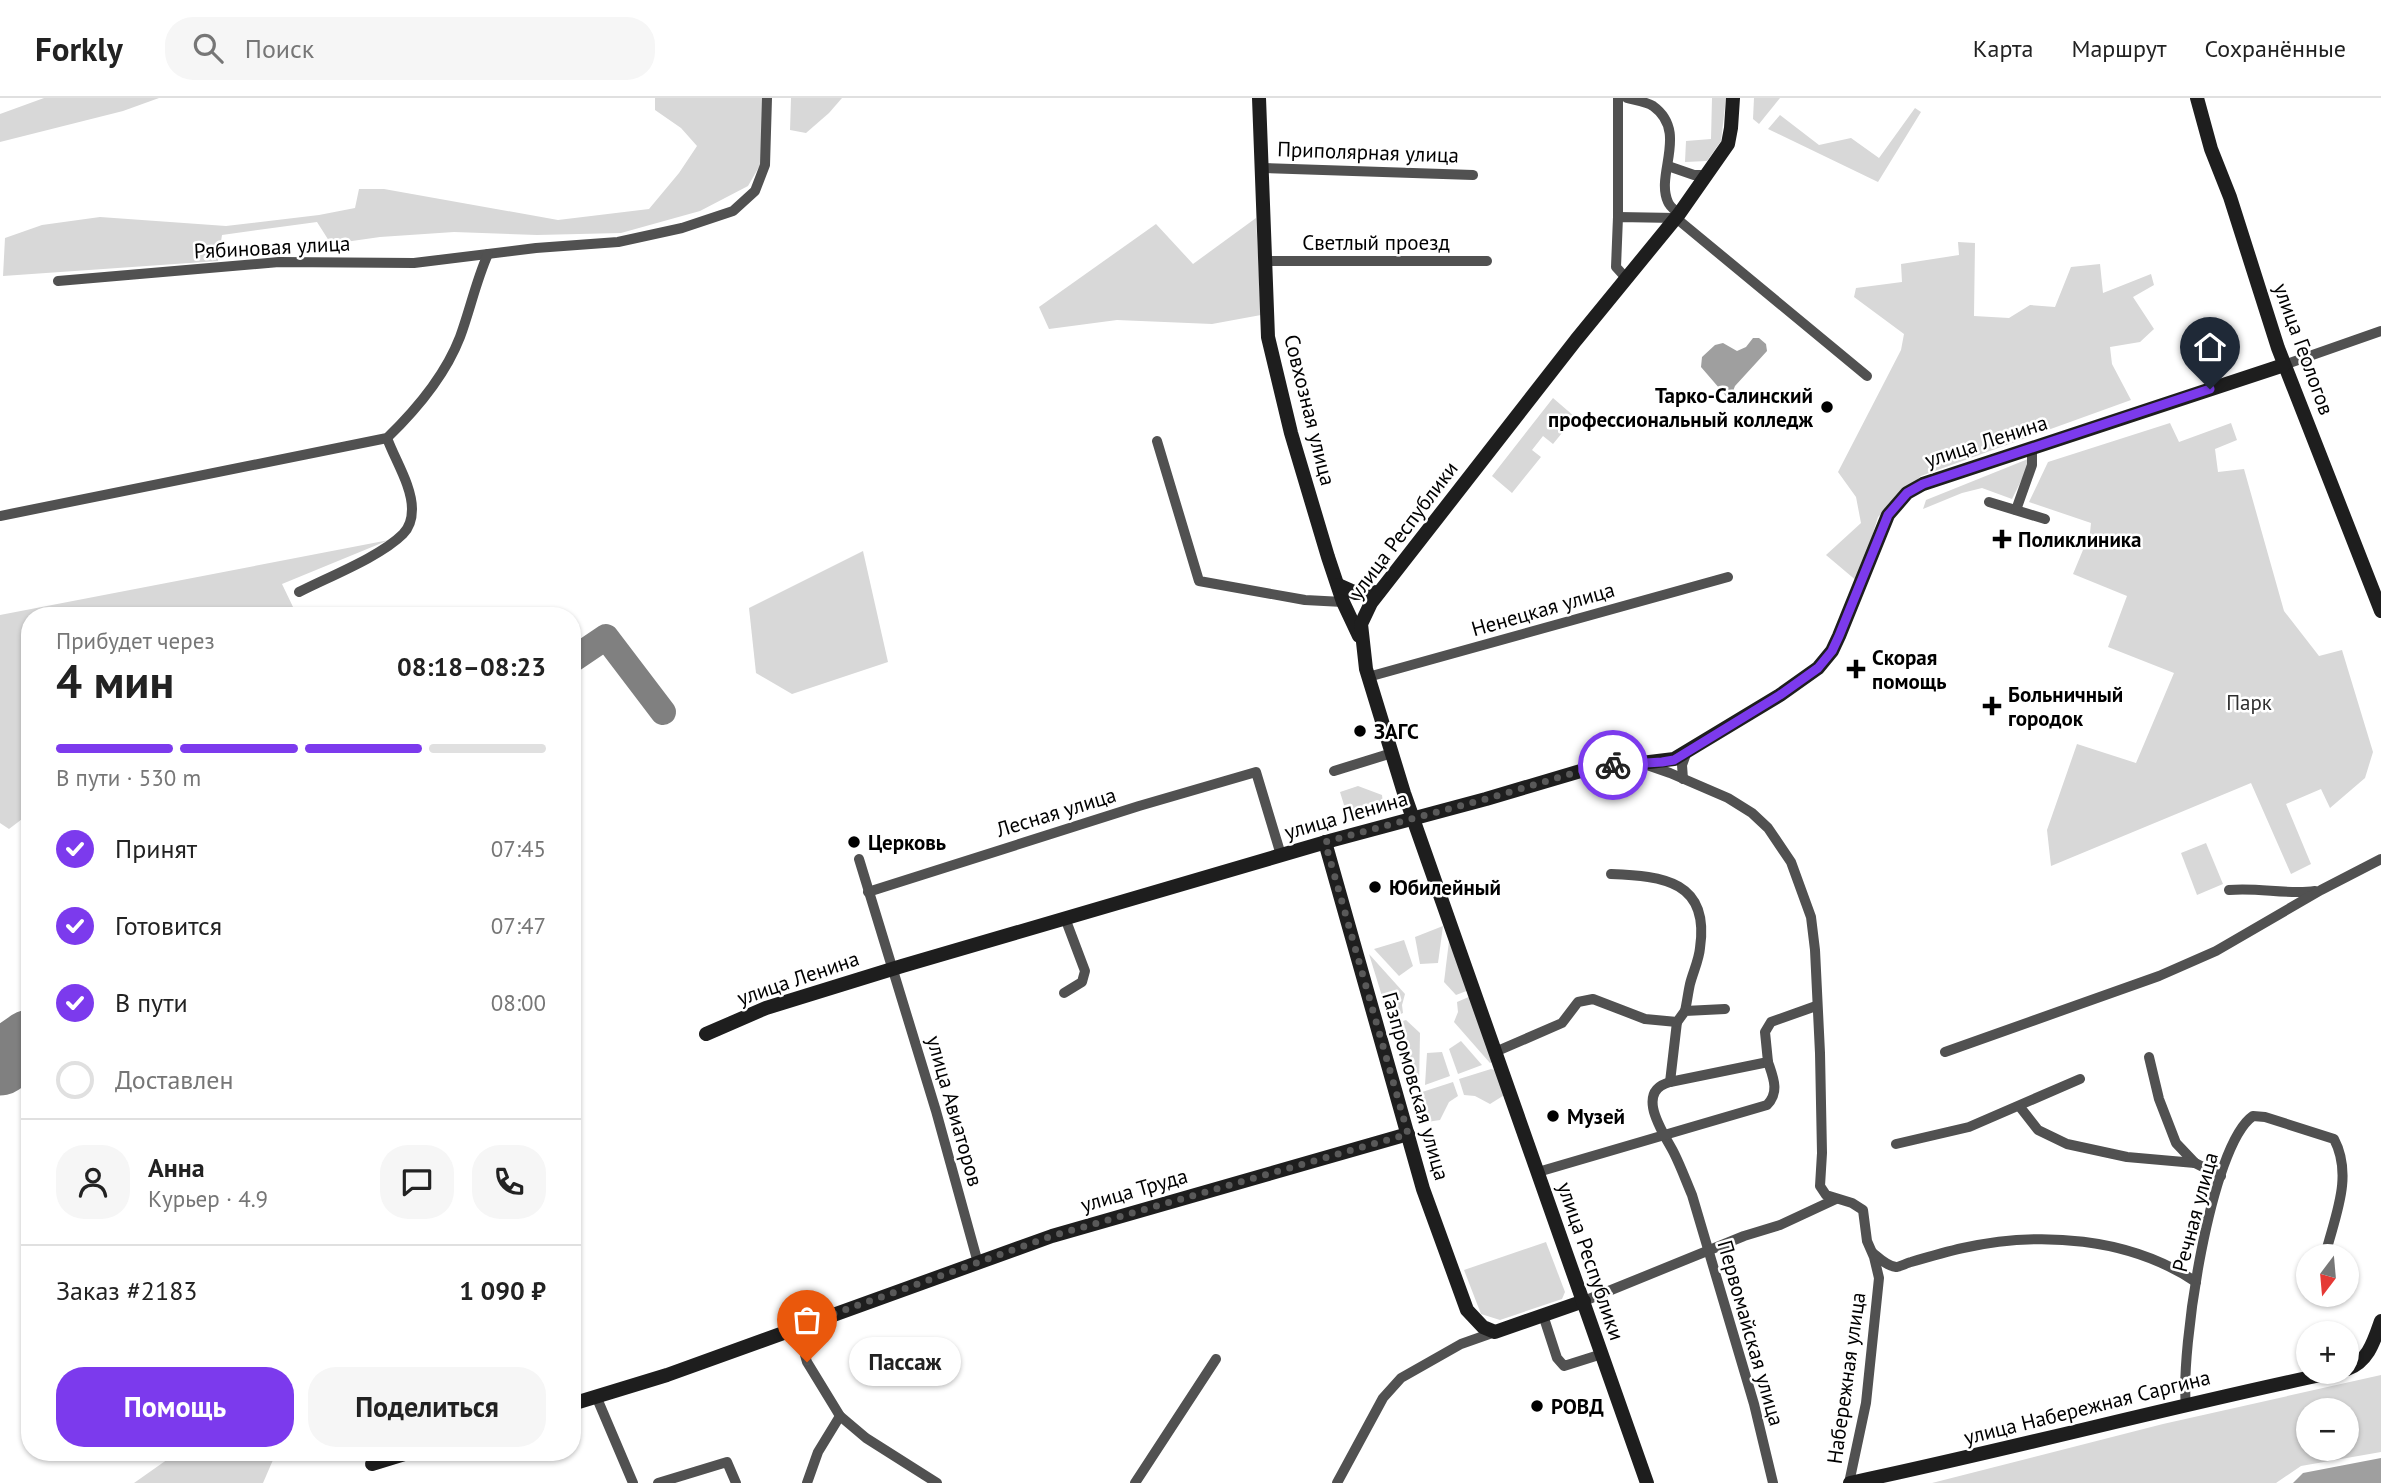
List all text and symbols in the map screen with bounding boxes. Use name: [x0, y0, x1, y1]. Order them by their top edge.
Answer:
search box: [165, 17, 655, 80]
text: Forkly: [35, 27, 123, 70]
icon: search: [189, 29, 227, 67]
text: Поиск: [245, 32, 314, 65]
text: Карта: [1973, 33, 2033, 64]
text: Маршрут: [2071, 33, 2166, 64]
text: Сохранённые: [2204, 33, 2346, 64]
street label: Приполярная улица: [1277, 135, 1459, 169]
street label: Рябиновая улица: [193, 229, 351, 265]
street label: Светлый проезд: [1302, 229, 1450, 256]
street label: улица Геологов: [2268, 279, 2340, 419]
pin: [2180, 317, 2240, 389]
icon: home: [2191, 328, 2229, 366]
street label: Совхозная улица: [1278, 332, 1342, 488]
place label: Тарко-Салинский профессиональный колледж: [1548, 382, 1813, 433]
marker: Тарко-Салинский профессиональный колледж: [1819, 399, 1835, 415]
street label: улица Ленина: [1921, 409, 2051, 473]
street label: улица Республики: [1342, 456, 1464, 604]
place label: Поликлиника: [2018, 526, 2142, 553]
marker: Поликлиника: [1992, 529, 2012, 549]
street label: Ненецкая улица: [1468, 576, 1618, 642]
text: Прибудет через: [56, 626, 215, 655]
place label: Скорая помощь: [1872, 644, 1946, 695]
text: 08:18–08:23: [397, 650, 546, 683]
text: 4 мин: [56, 651, 174, 711]
marker: Скорая помощь: [1846, 659, 1866, 679]
place label: Больничный городок: [2008, 681, 2123, 732]
park label: Парк: [2226, 689, 2272, 716]
marker: Больничный городок: [1982, 696, 2002, 716]
place label: ЗАГС: [1374, 718, 1419, 745]
marker: ЗАГС: [1352, 723, 1368, 739]
courier: [1578, 730, 1648, 800]
icon: bike: [1594, 746, 1632, 784]
text: В пути · 530 m: [56, 763, 201, 792]
street label: Лесная улица: [992, 781, 1119, 843]
street label: улица Ленина: [1281, 784, 1411, 846]
place label: Церковь: [868, 829, 946, 856]
icon: check: [56, 830, 94, 868]
text: Принят: [115, 832, 197, 865]
text: 07:45: [491, 834, 546, 863]
marker: Церковь: [846, 834, 862, 850]
place label: Юбилейный: [1389, 874, 1501, 901]
marker: Юбилейный: [1367, 879, 1383, 895]
icon: check: [56, 907, 94, 945]
text: Готовится: [115, 909, 222, 942]
text: 07:47: [491, 911, 546, 940]
street label: улица Ленина: [733, 945, 863, 1011]
icon: check: [56, 984, 94, 1022]
text: В пути: [115, 986, 188, 1019]
text: 08:00: [491, 988, 546, 1017]
street label: Газпромовская улица: [1376, 989, 1456, 1183]
street label: улица Авиаторов: [921, 1033, 989, 1189]
text: Доставлен: [115, 1063, 234, 1096]
place label: Музей: [1567, 1103, 1625, 1130]
marker: Музей: [1545, 1108, 1561, 1124]
button: person: [56, 1145, 130, 1219]
button: chat: [380, 1145, 454, 1219]
button: phone: [472, 1145, 546, 1219]
street label: Речная улица: [2166, 1149, 2224, 1275]
text: Анна: [148, 1151, 205, 1184]
street label: улица Труда: [1077, 1162, 1191, 1218]
street label: улица Республики: [1551, 1178, 1631, 1344]
text: Курьер · 4.9: [148, 1184, 268, 1213]
street label: Первомайская улица: [1712, 1237, 1790, 1429]
north arrow: [2296, 1244, 2359, 1307]
map controls: [2296, 1244, 2359, 1461]
text: Заказ #2183: [56, 1274, 198, 1307]
text: 1 090 ₽: [459, 1274, 546, 1307]
pin: [777, 1290, 837, 1362]
street label: Набережная улица: [1821, 1290, 1871, 1466]
icon: bag: [788, 1301, 826, 1339]
button: +: [2296, 1321, 2359, 1384]
callout: Пассаж: [849, 1338, 961, 1386]
text: Пассаж: [869, 1347, 941, 1376]
street label: улица Набережная Саргина: [1961, 1363, 2213, 1451]
button: Помощь: [56, 1367, 294, 1447]
button: Поделиться: [308, 1367, 546, 1447]
place label: РОВД: [1551, 1393, 1604, 1420]
marker: РОВД: [1529, 1398, 1545, 1414]
button: −: [2296, 1398, 2359, 1461]

